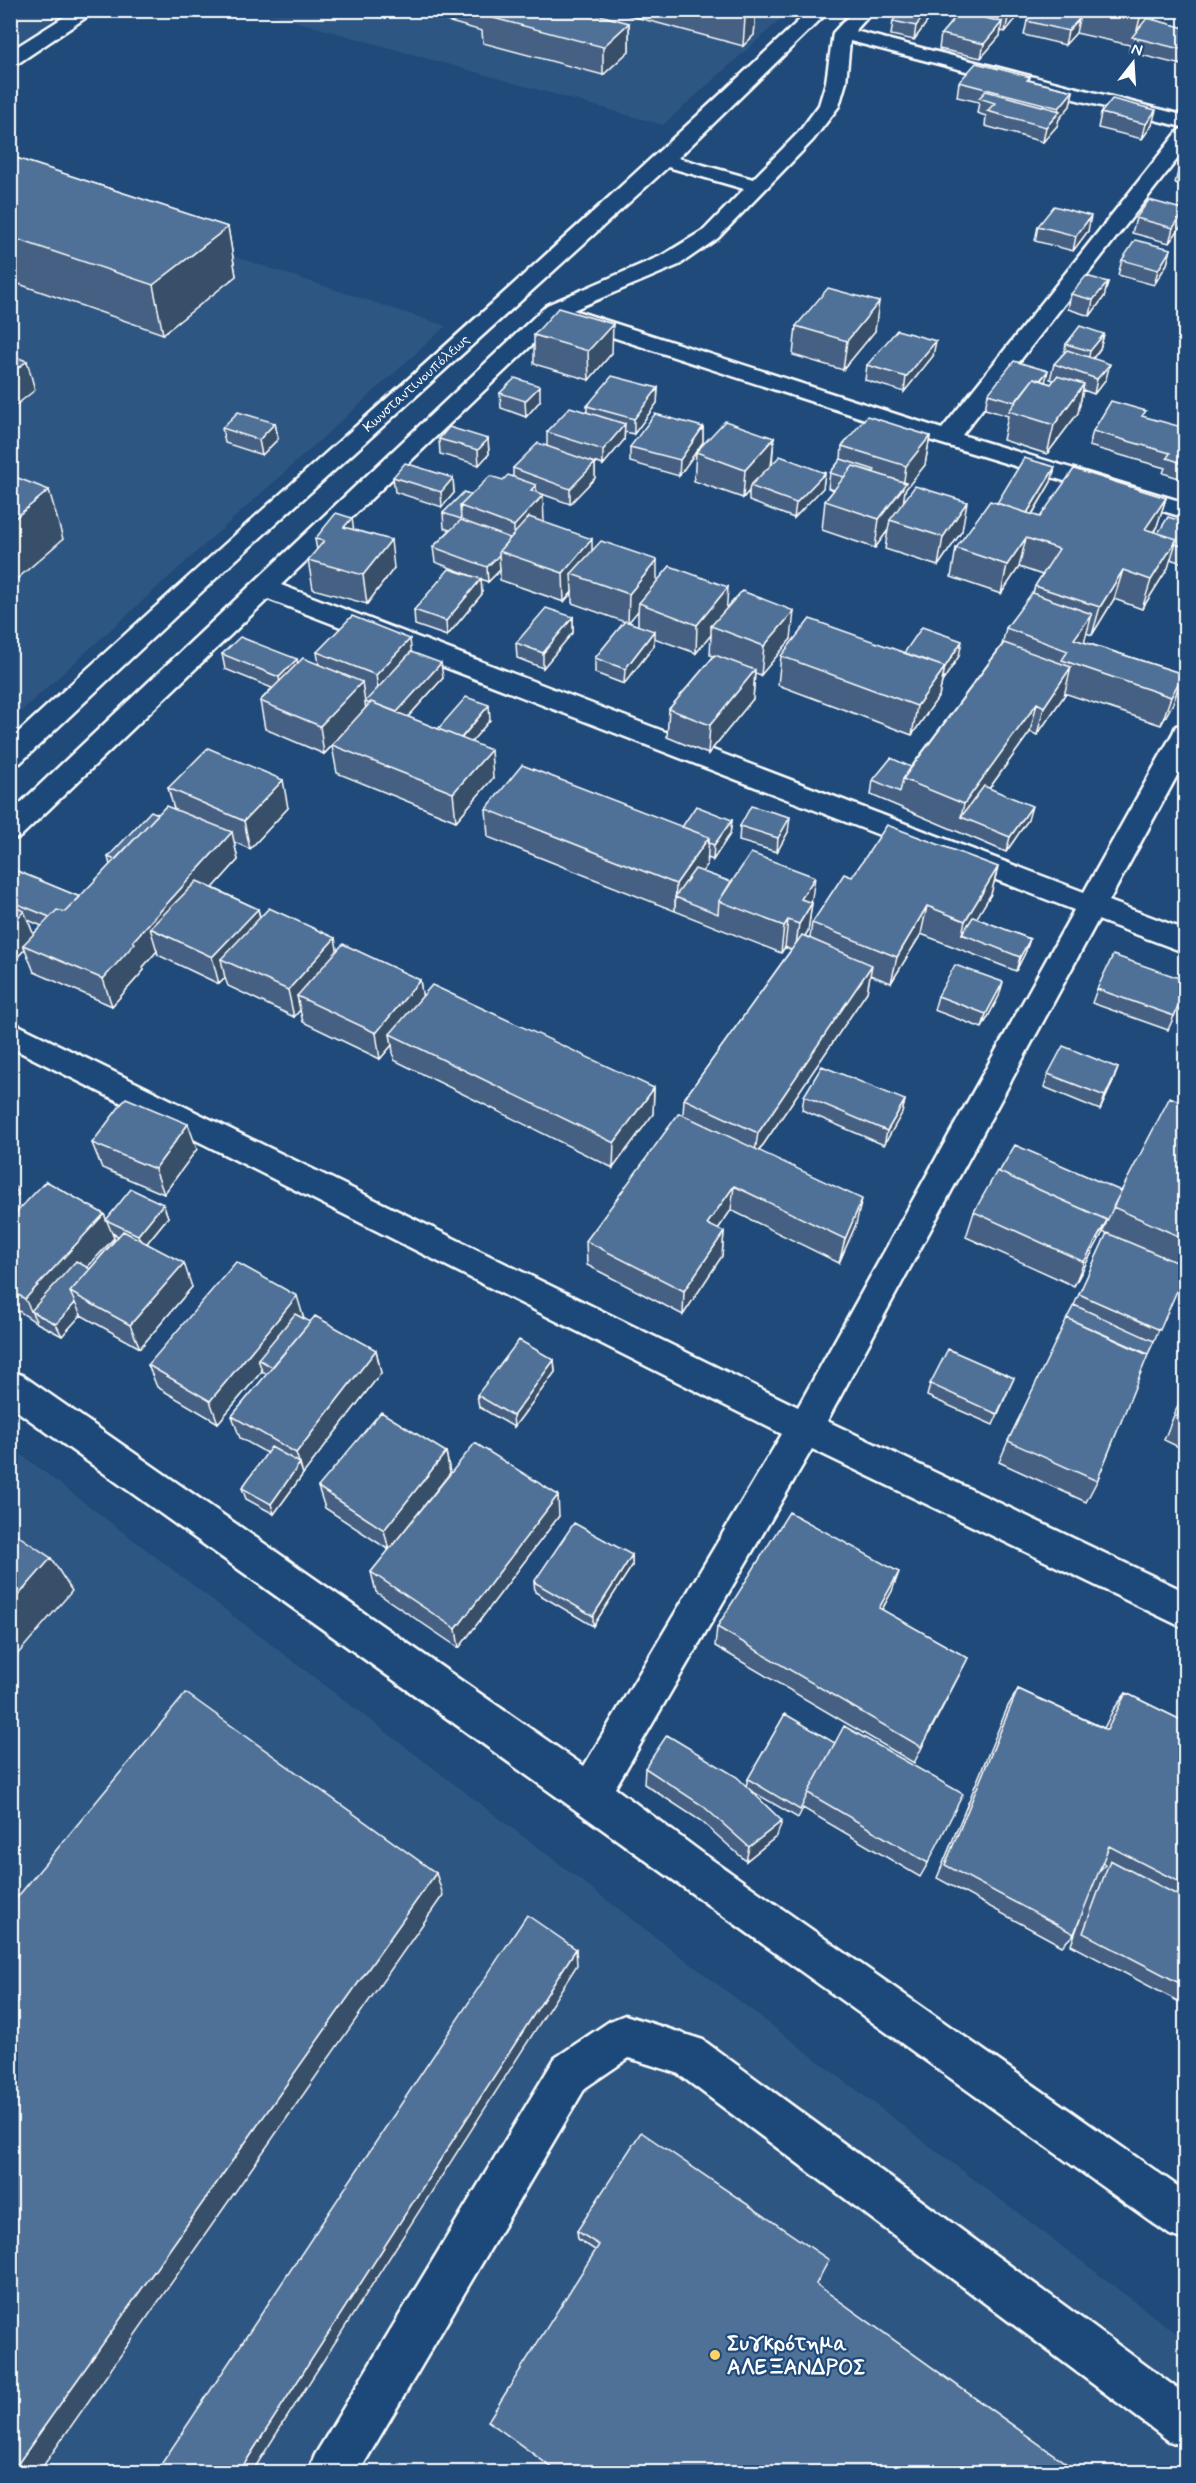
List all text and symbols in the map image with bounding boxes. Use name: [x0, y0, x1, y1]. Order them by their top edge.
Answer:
north arrow: [1103, 33, 1163, 93]
text: N: [1129, 38, 1145, 62]
street label: Κωνσταντινουπόλεως: [359, 330, 475, 437]
place label: Συγκρότημα ΑΛΕΞΑΝΔΡΟΣ: [727, 2330, 866, 2382]
marker: Συγκρότημα ΑΛΕΞΑΝΔΡΟΣ: [708, 2348, 722, 2362]

